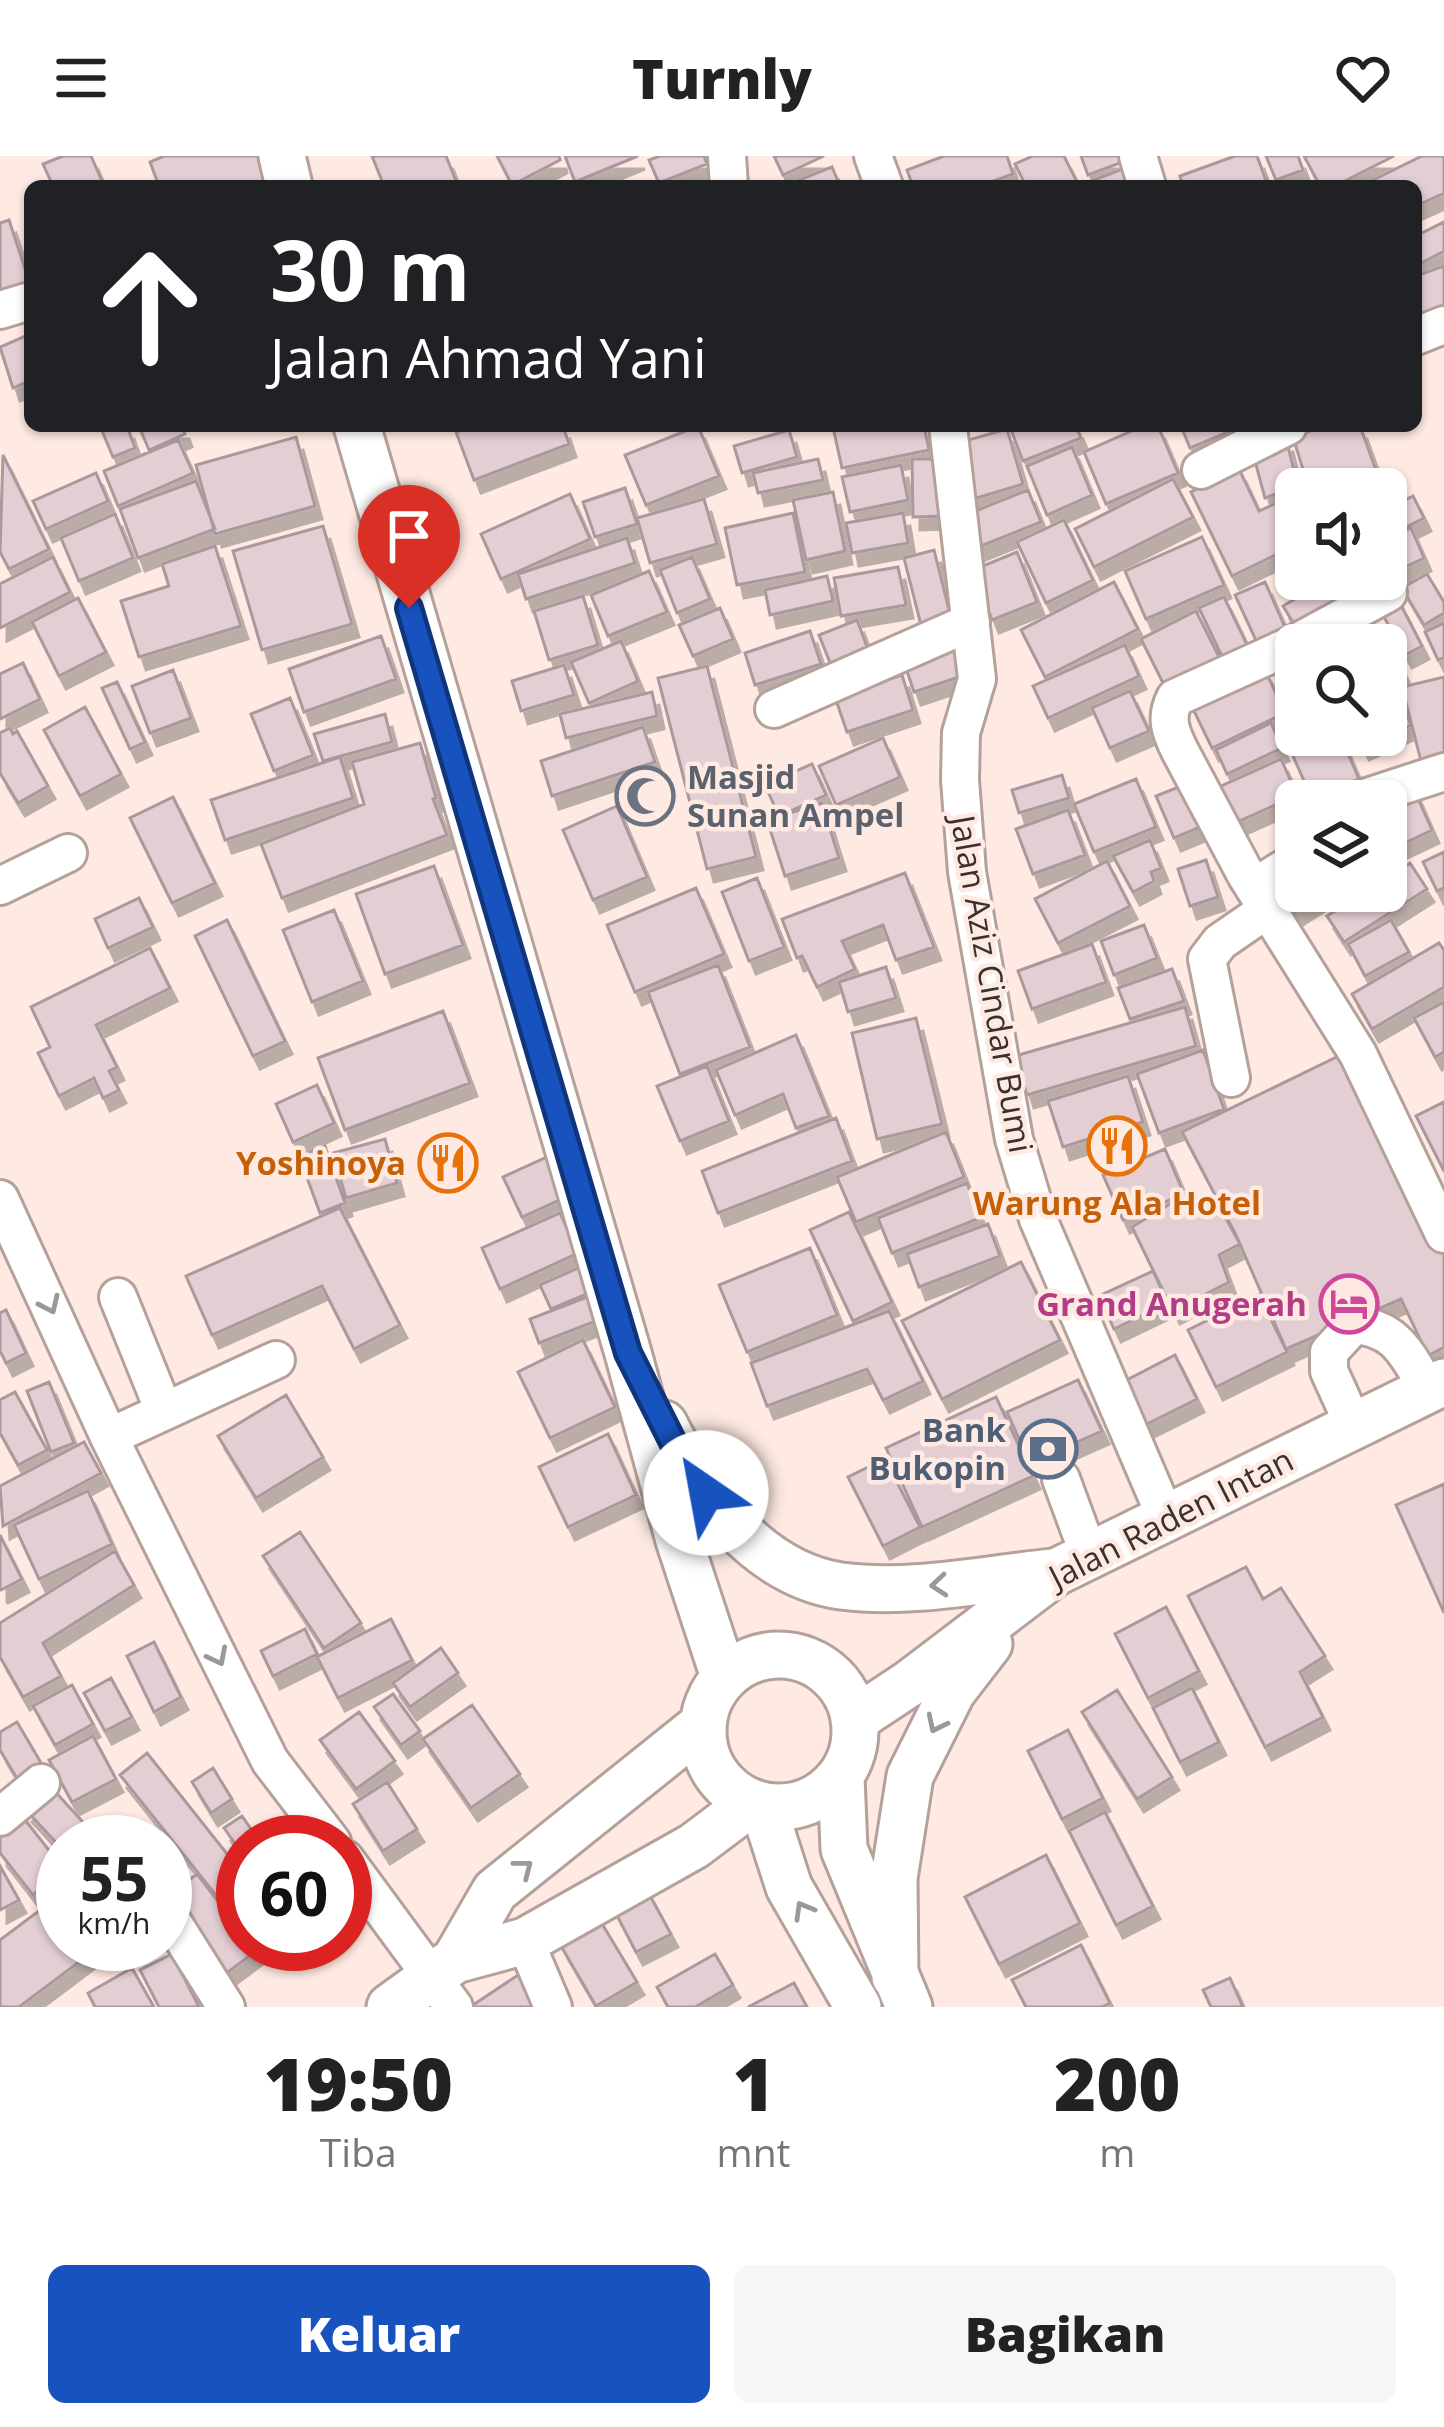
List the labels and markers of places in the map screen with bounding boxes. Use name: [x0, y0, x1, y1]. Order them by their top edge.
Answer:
pin: [358, 485, 460, 608]
place label: Masjid Sunan Ampel: [687, 754, 904, 837]
mosque icon: Masjid Sunan Ampel: [614, 765, 676, 827]
restaurant icon: Warung Ala Hotel: [1086, 1115, 1148, 1177]
restaurant icon: Yoshinoya: [417, 1132, 479, 1194]
place label: Yoshinoya: [236, 1140, 406, 1185]
place label: Warung Ala Hotel: [973, 1180, 1261, 1225]
hotel icon: Grand Anugerah: [1318, 1273, 1380, 1335]
place label: Grand Anugerah: [1036, 1281, 1307, 1326]
place label: Bank Bukopin: [869, 1407, 1007, 1490]
bank icon: Bank Bukopin: [1017, 1418, 1079, 1480]

